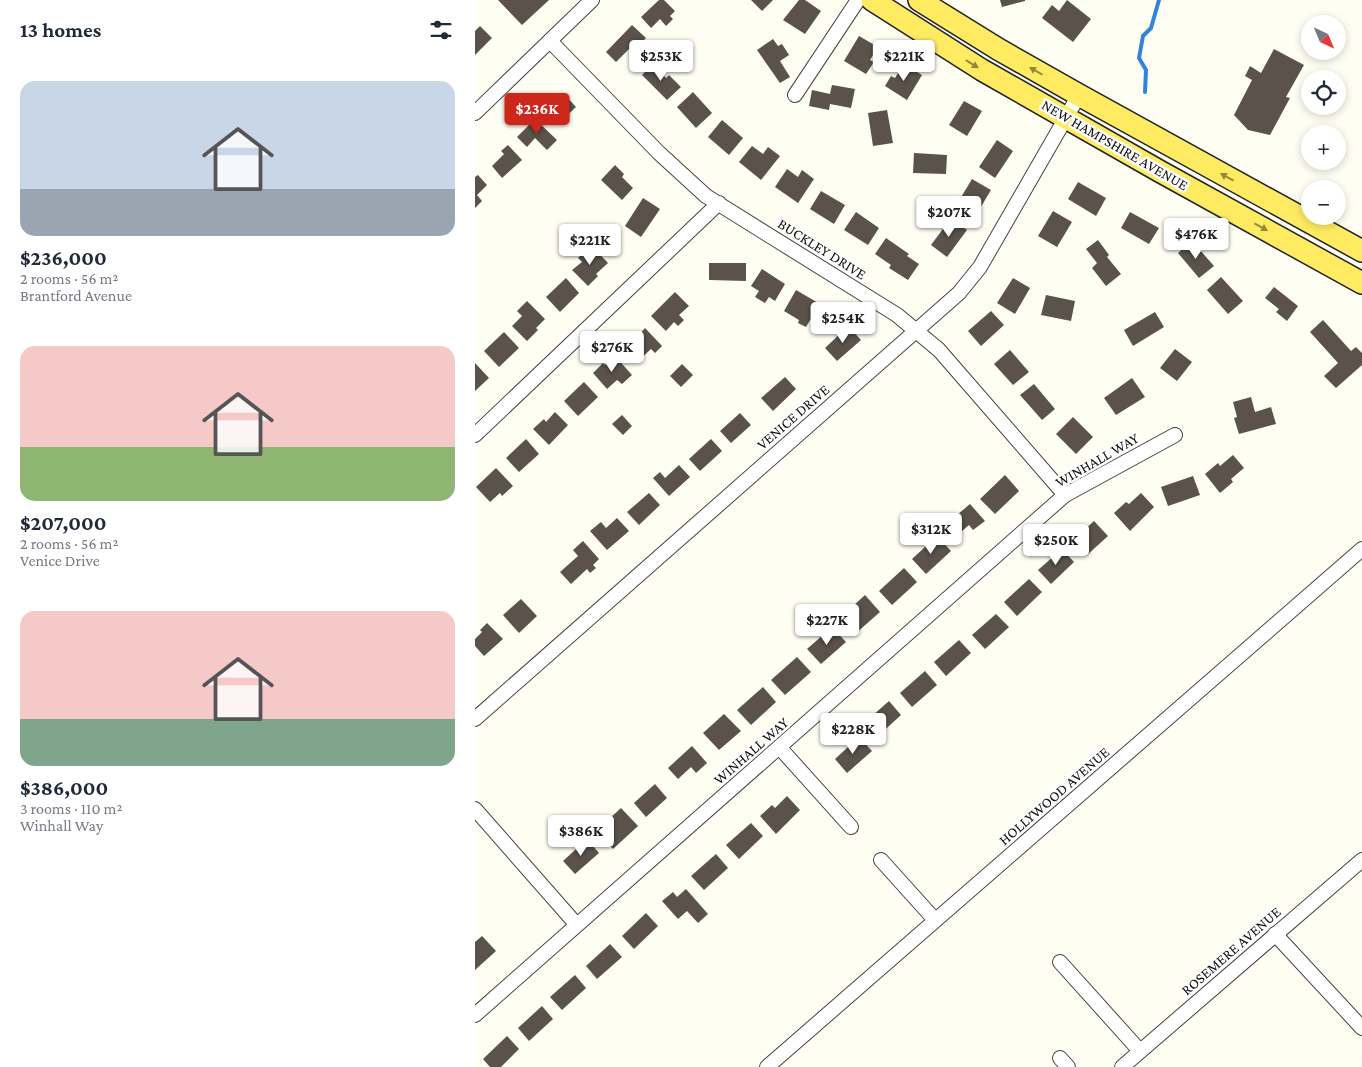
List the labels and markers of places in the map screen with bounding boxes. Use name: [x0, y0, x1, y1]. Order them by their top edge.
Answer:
pin: $253K: [626, 39, 696, 82]
pin: $221K: [869, 39, 939, 82]
pin: $236K: [502, 92, 572, 135]
pin: $207K: [914, 196, 984, 238]
pin: $476K: [1161, 218, 1231, 260]
pin: $221K: [555, 224, 625, 266]
pin: $254K: [808, 302, 878, 344]
pin: $276K: [577, 330, 647, 373]
pin: $312K: [896, 512, 966, 555]
pin: $250K: [1021, 524, 1091, 566]
pin: $227K: [792, 604, 862, 646]
pin: $228K: [818, 712, 888, 755]
pin: $386K: [546, 814, 616, 857]

